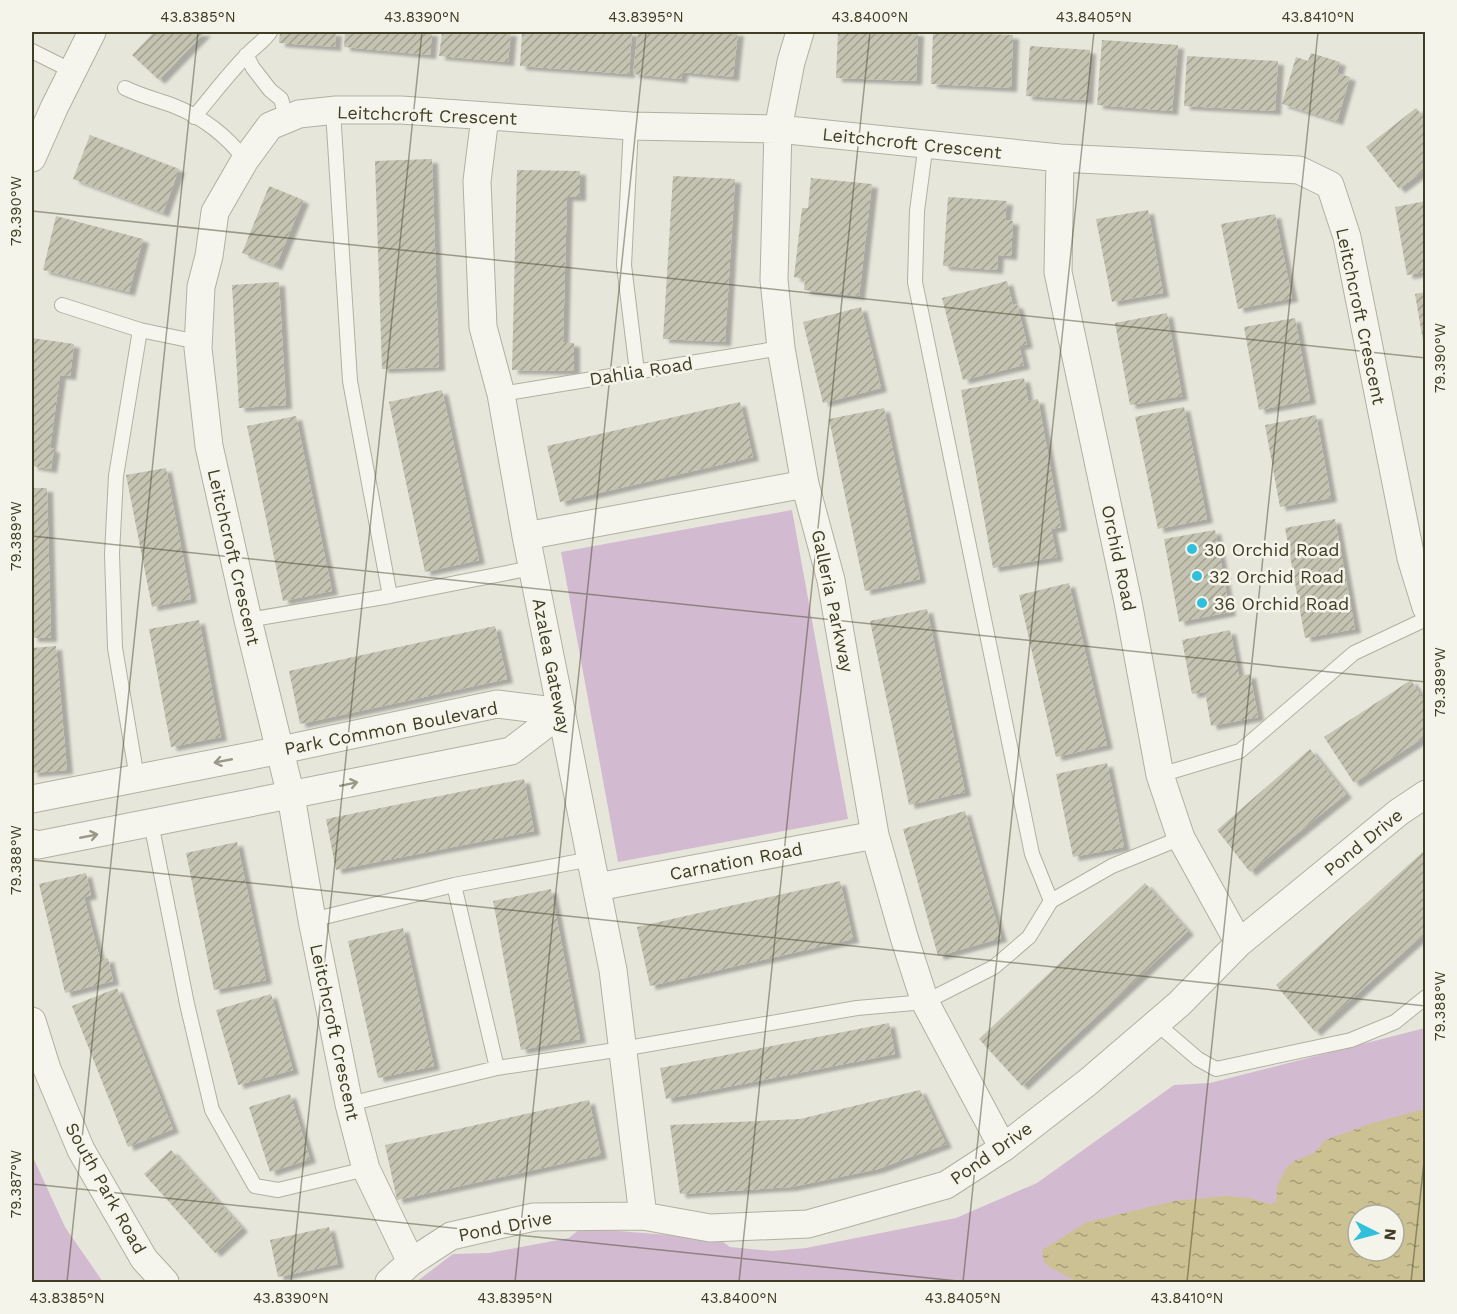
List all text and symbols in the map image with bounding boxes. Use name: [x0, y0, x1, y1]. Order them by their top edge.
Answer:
text: 43.8385°N: [160, 8, 236, 26]
text: 43.8390°N: [384, 8, 460, 26]
text: 43.8395°N: [608, 8, 684, 26]
text: 43.8400°N: [832, 8, 908, 26]
text: 43.8405°N: [1056, 8, 1132, 26]
text: 43.8410°N: [1281, 8, 1355, 26]
street label: Leitchcroft Crescent: [337, 101, 518, 129]
street label: Leitchcroft Crescent: [821, 123, 1003, 163]
text: 79.390°W: [7, 176, 25, 246]
street label: Leitchcroft Crescent: [1332, 226, 1390, 407]
text: 79.390°W: [1431, 323, 1449, 393]
street label: Dahlia Road: [588, 352, 694, 390]
street label: Leitchcroft Crescent: [203, 467, 265, 648]
text: 79.389°W: [7, 501, 25, 571]
street label: Orchid Road: [1098, 503, 1140, 613]
street label: Galleria Parkway: [808, 528, 859, 675]
place label: 30 Orchid Road: [1204, 539, 1340, 560]
marker: 30 Orchid Road: [1185, 542, 1199, 556]
place label: 32 Orchid Road: [1209, 566, 1344, 587]
marker: 32 Orchid Road: [1190, 569, 1204, 583]
place label: 36 Orchid Road: [1214, 593, 1349, 614]
street label: Azalea Gateway: [529, 596, 576, 736]
marker: 36 Orchid Road: [1195, 596, 1209, 610]
text: 79.389°W: [1431, 647, 1449, 717]
street label: Park Common Boulevard: [283, 697, 499, 759]
one-way arrow: [214, 756, 234, 767]
one-way arrow: [338, 778, 358, 789]
street label: Pond Drive: [1319, 804, 1407, 880]
text: 79.388°W: [7, 825, 25, 895]
one-way arrow: [78, 830, 98, 841]
street label: Carnation Road: [668, 838, 804, 884]
street label: Leitchcroft Crescent: [306, 942, 364, 1123]
text: 79.388°W: [1431, 971, 1449, 1041]
street label: Pond Drive: [946, 1117, 1036, 1189]
street label: South Park Road: [61, 1119, 151, 1257]
text: 79.387°W: [7, 1150, 25, 1218]
north arrow: [1346, 1203, 1406, 1263]
street label: Pond Drive: [456, 1207, 554, 1245]
text: N: [1380, 1228, 1400, 1241]
text: 43.8385°N: [29, 1289, 105, 1307]
text: 43.8390°N: [253, 1289, 329, 1307]
text: 43.8395°N: [477, 1289, 553, 1307]
text: 43.8400°N: [701, 1289, 777, 1307]
text: 43.8405°N: [925, 1289, 1001, 1307]
text: 43.8410°N: [1150, 1289, 1224, 1307]

